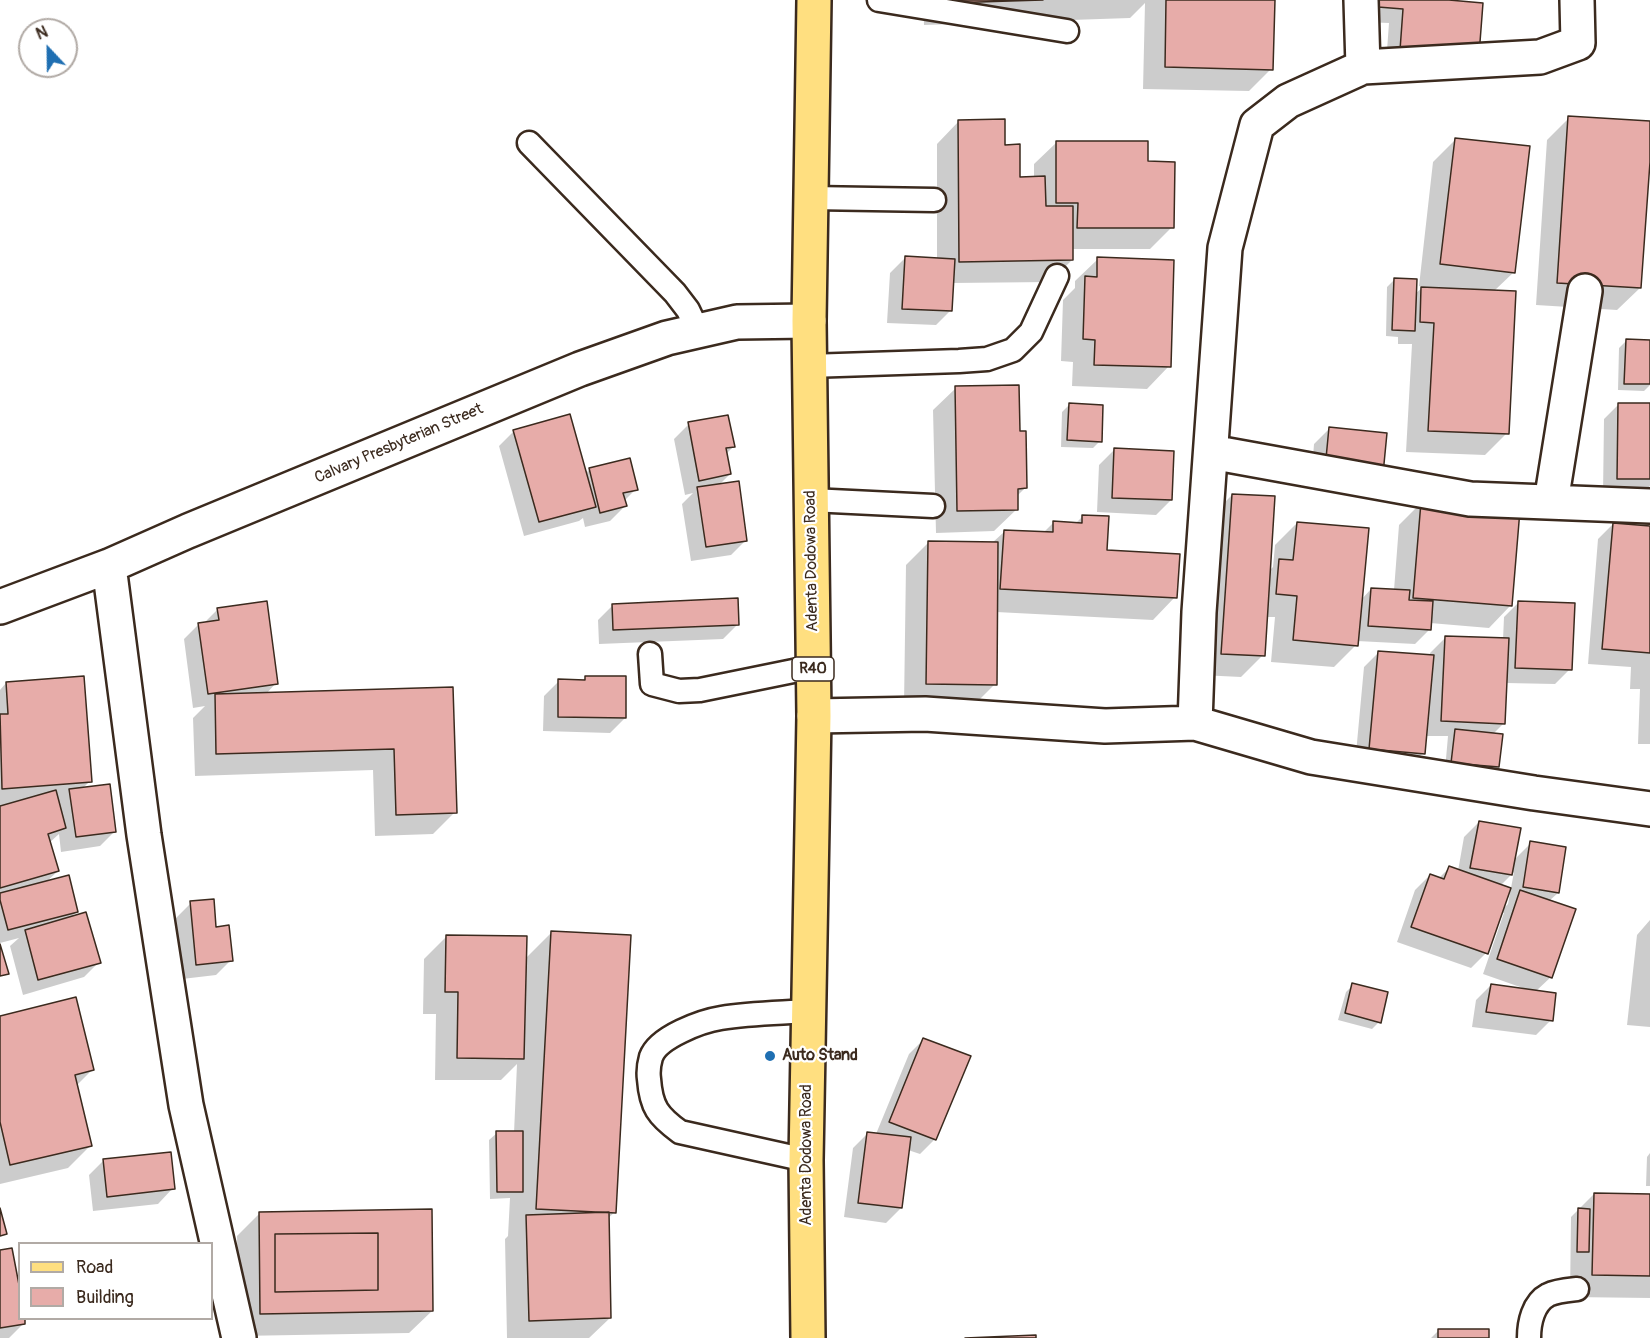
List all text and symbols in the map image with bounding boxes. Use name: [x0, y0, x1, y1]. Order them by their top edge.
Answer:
north arrow: [18, 18, 78, 78]
text: N: [33, 22, 51, 44]
street label: Calvary Presbyterian Street: [312, 400, 486, 488]
street label: Adenta Dodowa Road: [801, 490, 823, 632]
road number: R40: [792, 657, 834, 681]
place label: Auto Stand: [782, 1046, 858, 1066]
marker: Auto Stand: [763, 1049, 777, 1063]
street label: Adenta Dodowa Road: [797, 1084, 817, 1226]
legend: [18, 1242, 213, 1320]
text: Road: [76, 1256, 113, 1279]
text: Building: [76, 1286, 134, 1309]

